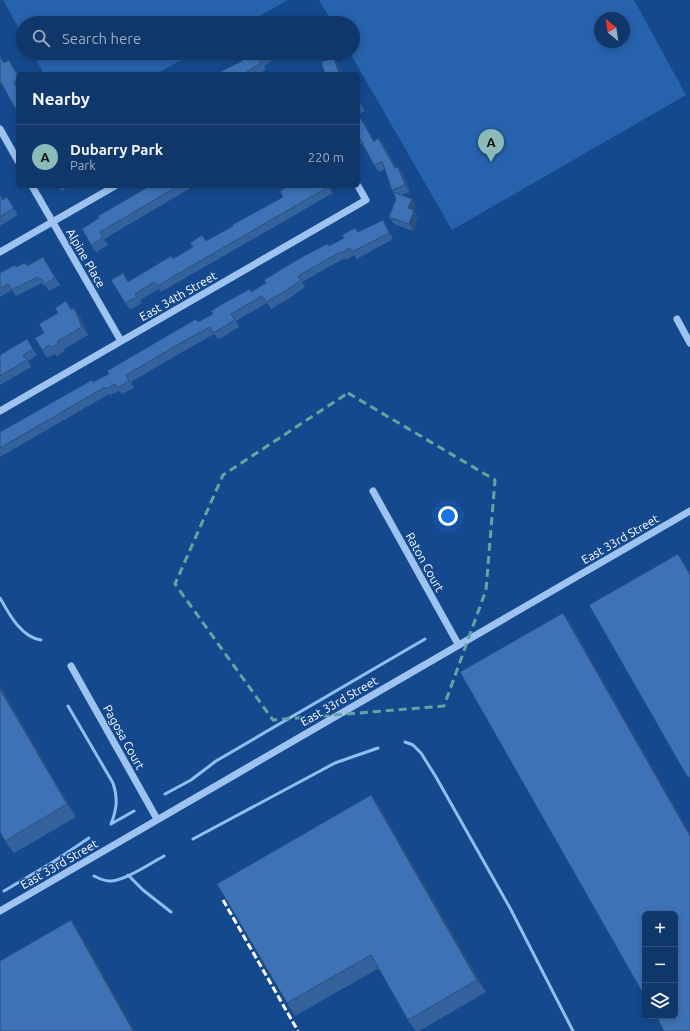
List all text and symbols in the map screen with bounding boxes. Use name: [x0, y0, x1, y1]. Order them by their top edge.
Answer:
north arrow: [594, 12, 630, 48]
search box: [16, 16, 360, 60]
icon: search: [30, 27, 52, 49]
text: Search here: [62, 30, 141, 47]
text: Nearby: [32, 89, 90, 108]
pin: A: [478, 129, 504, 162]
text: Dubarry Park: [70, 141, 163, 158]
text: A: [40, 150, 50, 164]
text: 220 m: [308, 150, 344, 164]
text: Park: [70, 158, 96, 172]
street label: Alpine Place: [64, 226, 108, 290]
street label: East 34th Street: [137, 269, 219, 323]
your location: [438, 506, 458, 526]
street label: East 33rd Street: [579, 512, 661, 566]
street label: Raton Court: [403, 530, 447, 594]
street label: East 33rd Street: [298, 674, 380, 728]
street label: Pagosa Court: [101, 702, 147, 772]
street label: East 33rd Street: [18, 837, 100, 891]
map controls: [642, 911, 678, 1019]
button: +: [642, 911, 678, 947]
button: −: [642, 947, 678, 983]
button: layers: [642, 983, 678, 1019]

